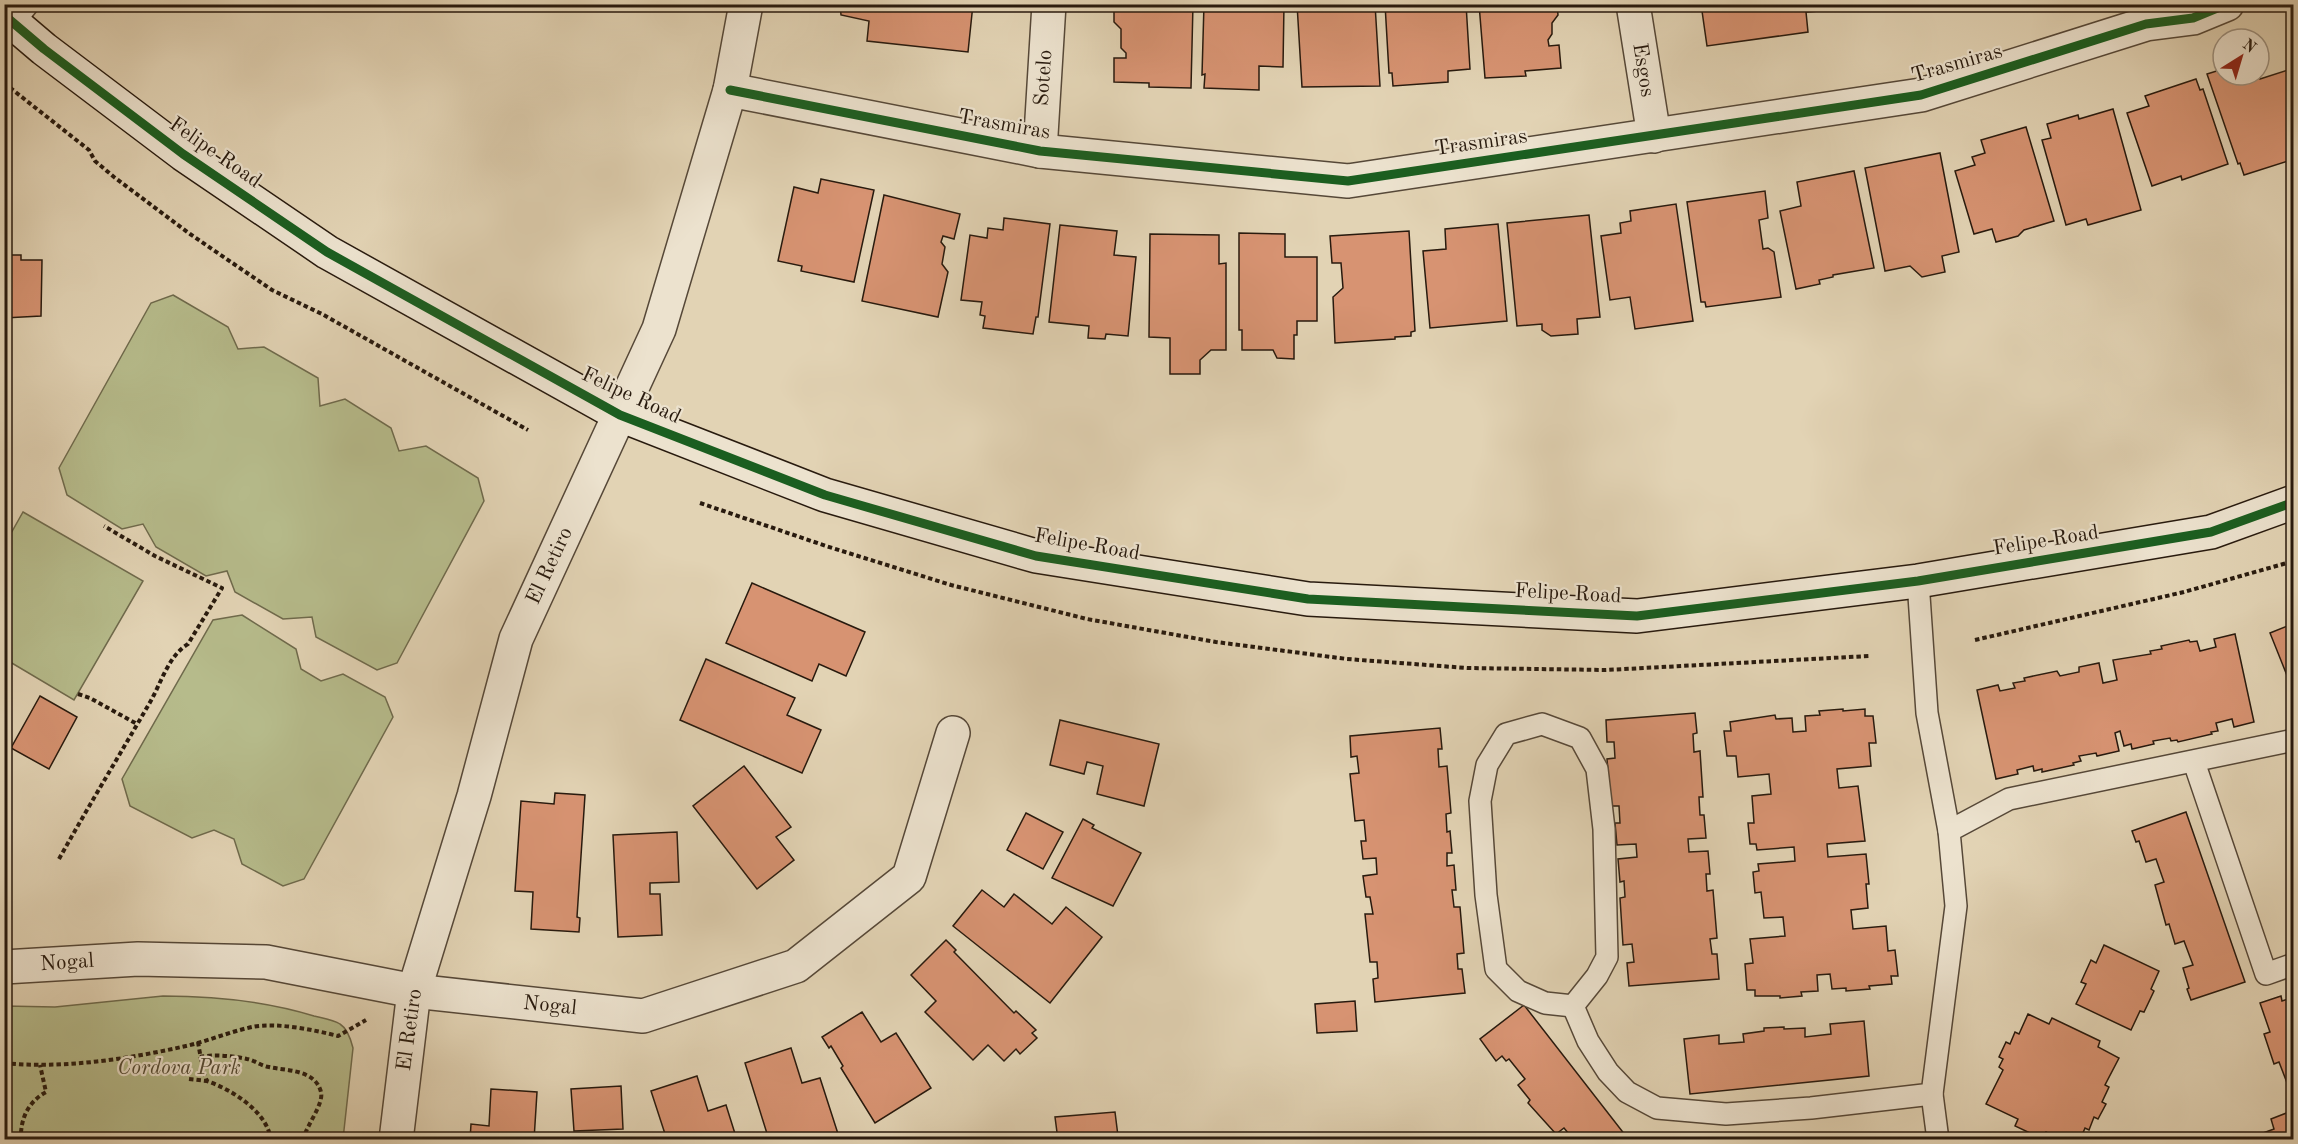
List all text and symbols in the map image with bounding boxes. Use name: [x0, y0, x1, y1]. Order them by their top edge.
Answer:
north arrow: [2211, 27, 2271, 87]
text: N: [2239, 37, 2259, 57]
street label: Esgos: [1628, 41, 1658, 99]
street label: Trasmiras: [1909, 41, 2005, 87]
street label: Sotelo: [1032, 49, 1056, 107]
street label: Trasmiras: [956, 107, 1052, 143]
street label: Felipe Road: [165, 114, 265, 192]
street label: Trasmiras: [1433, 126, 1529, 160]
street label: Felipe Road: [578, 364, 684, 428]
street label: Felipe Road: [1992, 522, 2100, 560]
street label: El Retiro: [523, 524, 577, 608]
street label: Felipe Road: [1033, 525, 1141, 565]
street label: Felipe Road: [1514, 581, 1622, 607]
street label: Nogal: [39, 951, 95, 975]
street label: El Retiro: [394, 988, 426, 1072]
street label: Nogal: [522, 993, 578, 1019]
park label: Cordova Park: [117, 1058, 241, 1079]

